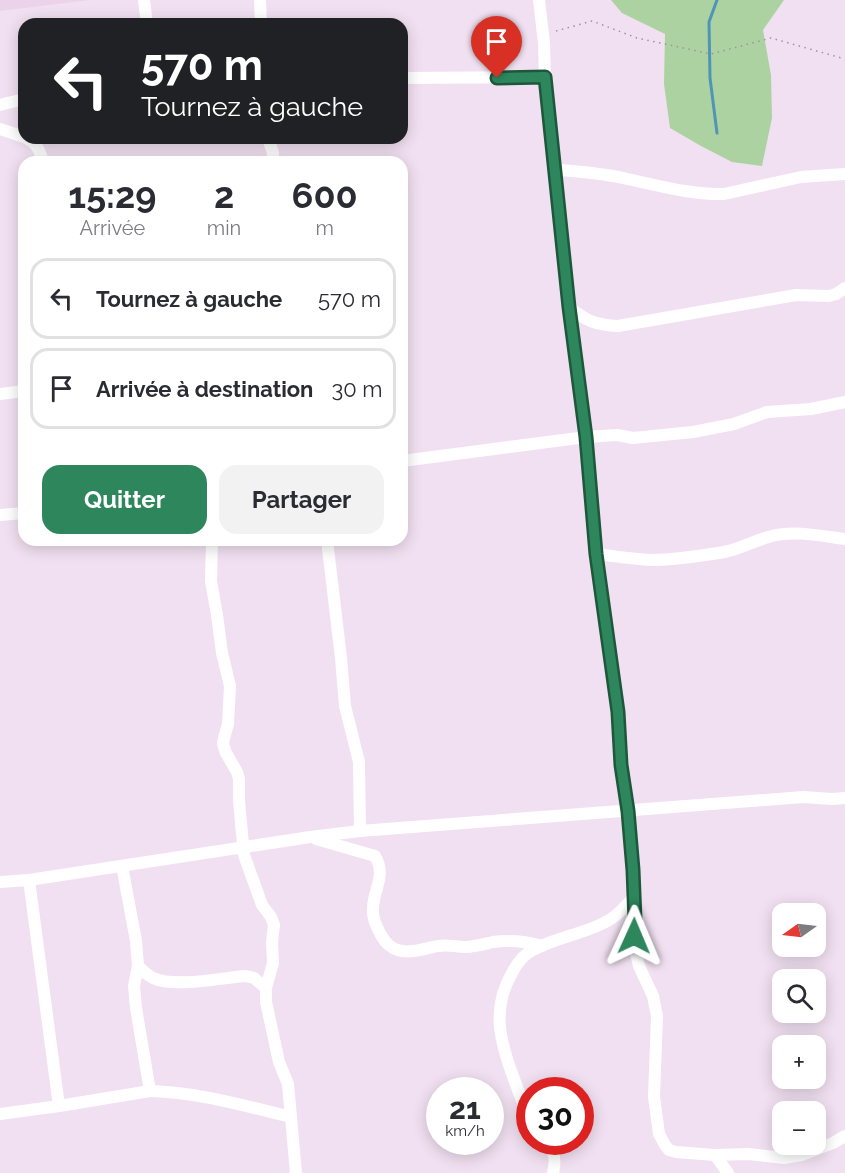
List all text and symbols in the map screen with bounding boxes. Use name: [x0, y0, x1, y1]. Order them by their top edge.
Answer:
pin: [471, 16, 522, 78]
icon: arrive: [480, 25, 513, 58]
text: 570 m: [141, 41, 263, 90]
icon: left: [42, 42, 120, 120]
text: Tournez à gauche: [141, 91, 363, 122]
text: 15:29: [68, 174, 156, 216]
text: 2: [214, 174, 234, 216]
text: 600: [292, 174, 358, 216]
text: Arrivée: [80, 216, 145, 240]
text: min: [207, 216, 241, 240]
text: m: [315, 216, 334, 240]
icon: left: [45, 282, 78, 315]
text: Tournez à gauche: [96, 286, 282, 312]
text: 570 m: [318, 286, 381, 312]
icon: arrive: [45, 372, 78, 405]
text: Arrivée à destination: [96, 376, 313, 402]
text: 30 m: [331, 376, 382, 402]
button: Quitter: [42, 465, 207, 534]
button: Partager: [219, 465, 384, 534]
north arrow: [772, 903, 826, 957]
map controls: [772, 903, 826, 1155]
position arrow: [602, 904, 666, 968]
button: search: [772, 969, 826, 1023]
button: +: [772, 1035, 826, 1089]
speed limit sign: 30: [516, 1077, 594, 1155]
text: 21: [449, 1091, 481, 1126]
button: −: [772, 1101, 826, 1155]
text: km/h: [445, 1122, 485, 1140]

